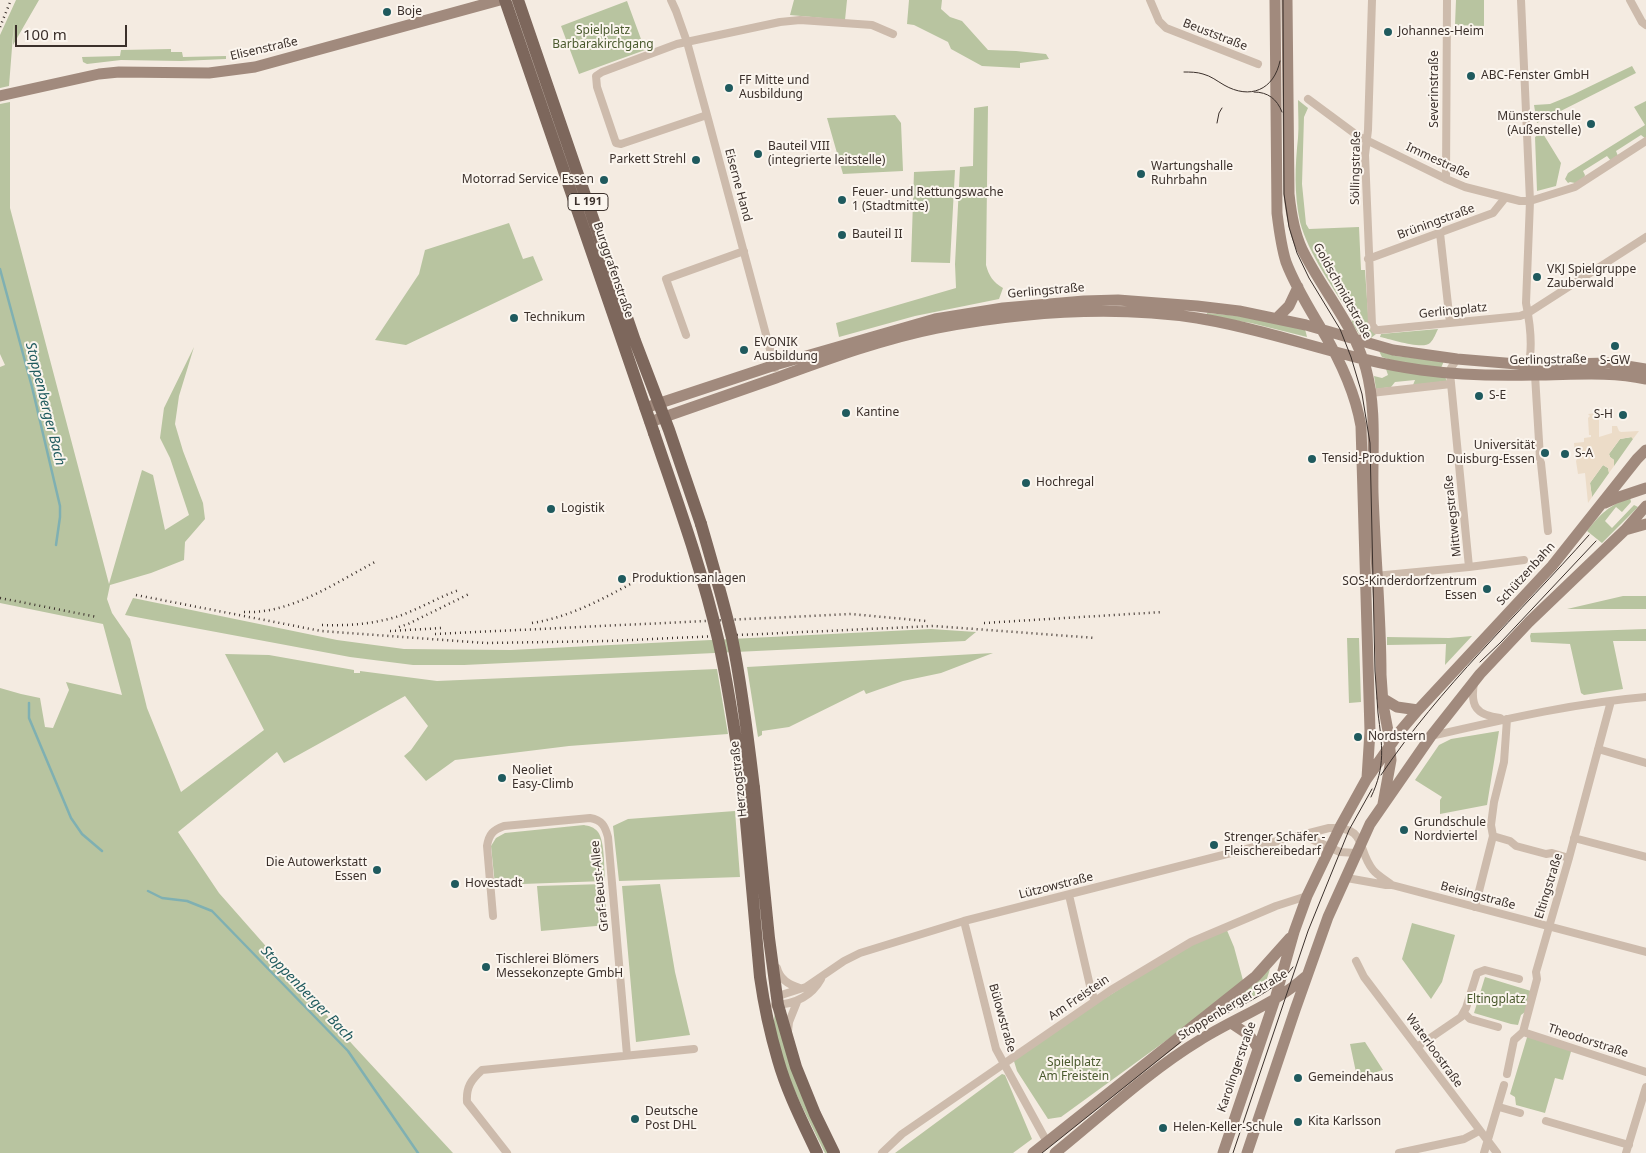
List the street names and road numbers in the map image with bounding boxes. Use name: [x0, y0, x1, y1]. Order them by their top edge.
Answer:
street label: Beuststraße: [1181, 16, 1249, 54]
street label: Elisenstraße: [229, 34, 299, 64]
street label: Severinstraße: [1428, 50, 1442, 128]
street label: Söllingstraße: [1348, 131, 1364, 205]
street label: Immestraße: [1404, 140, 1472, 182]
street label: Eiserne Hand: [721, 147, 755, 223]
road number: L 191: [568, 193, 608, 210]
street label: Brüningstraße: [1395, 201, 1477, 243]
street label: Burggrafenstraße: [590, 220, 636, 320]
street label: Goldschmidtstraße: [1310, 241, 1374, 341]
street label: Gerlingstraße: [1007, 280, 1085, 302]
street label: Gerlingplatz: [1418, 300, 1488, 322]
street label: Gerlingstraße: [1509, 352, 1587, 368]
street label: Mittwegstraße: [1442, 474, 1464, 558]
street label: Schützenbahn: [1494, 539, 1558, 609]
street label: Herzogstraße: [728, 740, 750, 818]
street label: Graf-Beust-Allee: [588, 840, 612, 932]
street label: Eltingstraße: [1532, 851, 1566, 921]
street label: Lützowstraße: [1017, 870, 1095, 902]
street label: Beisingstraße: [1439, 879, 1517, 913]
street label: Stoppenberger Straße: [1176, 967, 1290, 1043]
street label: Am Freistein: [1046, 972, 1112, 1024]
street label: Bülowstraße: [985, 982, 1019, 1054]
street label: Waterloostraße: [1403, 1011, 1465, 1091]
street label: Karolingerstraße: [1215, 1020, 1259, 1114]
street label: Theodorstraße: [1546, 1021, 1630, 1061]

